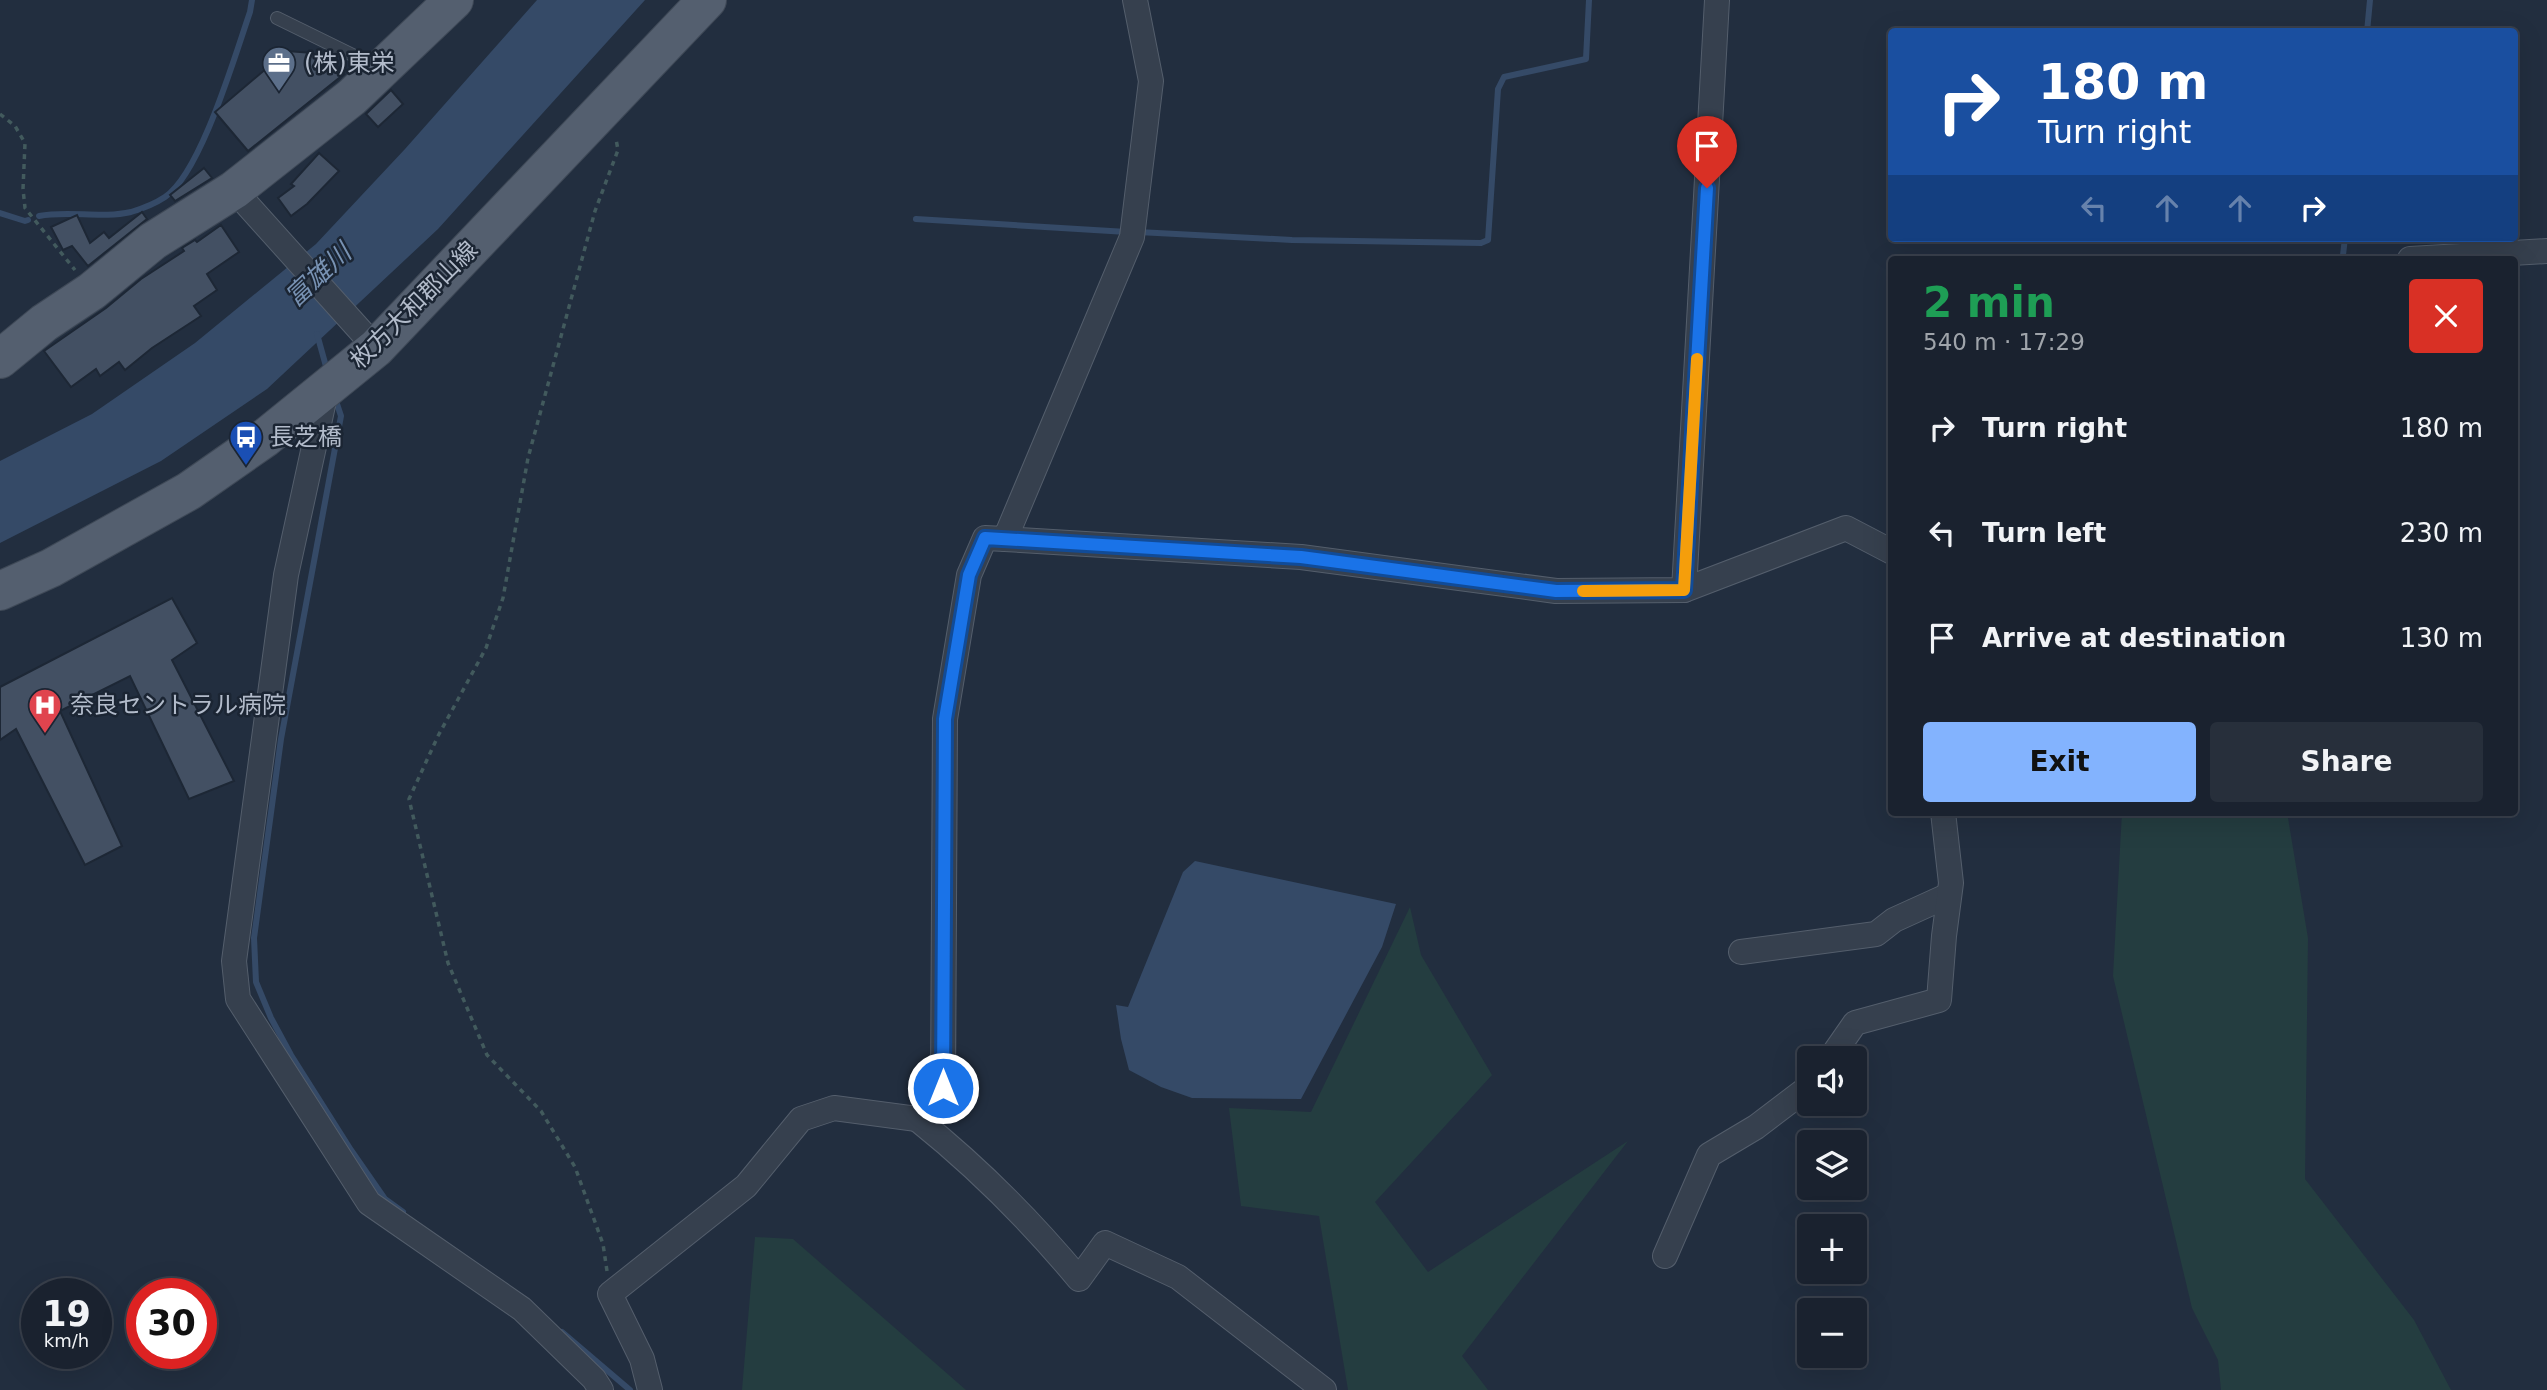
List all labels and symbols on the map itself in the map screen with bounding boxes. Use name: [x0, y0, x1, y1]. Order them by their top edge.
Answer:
office icon: (株)東栄: [260, 44, 298, 93]
place label: (株)東栄: [304, 49, 395, 77]
pin: [1677, 116, 1737, 188]
water label: 富雄川: [279, 235, 359, 313]
street label: 枚方大和郡山線: [345, 236, 483, 374]
bus stop icon: 長芝橋: [227, 418, 265, 467]
place label: 長芝橋: [270, 423, 342, 451]
hospital icon: 奈良セントラル病院: [26, 686, 64, 735]
place label: 奈良セントラル病院: [70, 691, 286, 719]
position arrow: [906, 1051, 980, 1125]
speed limit sign: 30: [126, 1278, 217, 1369]

